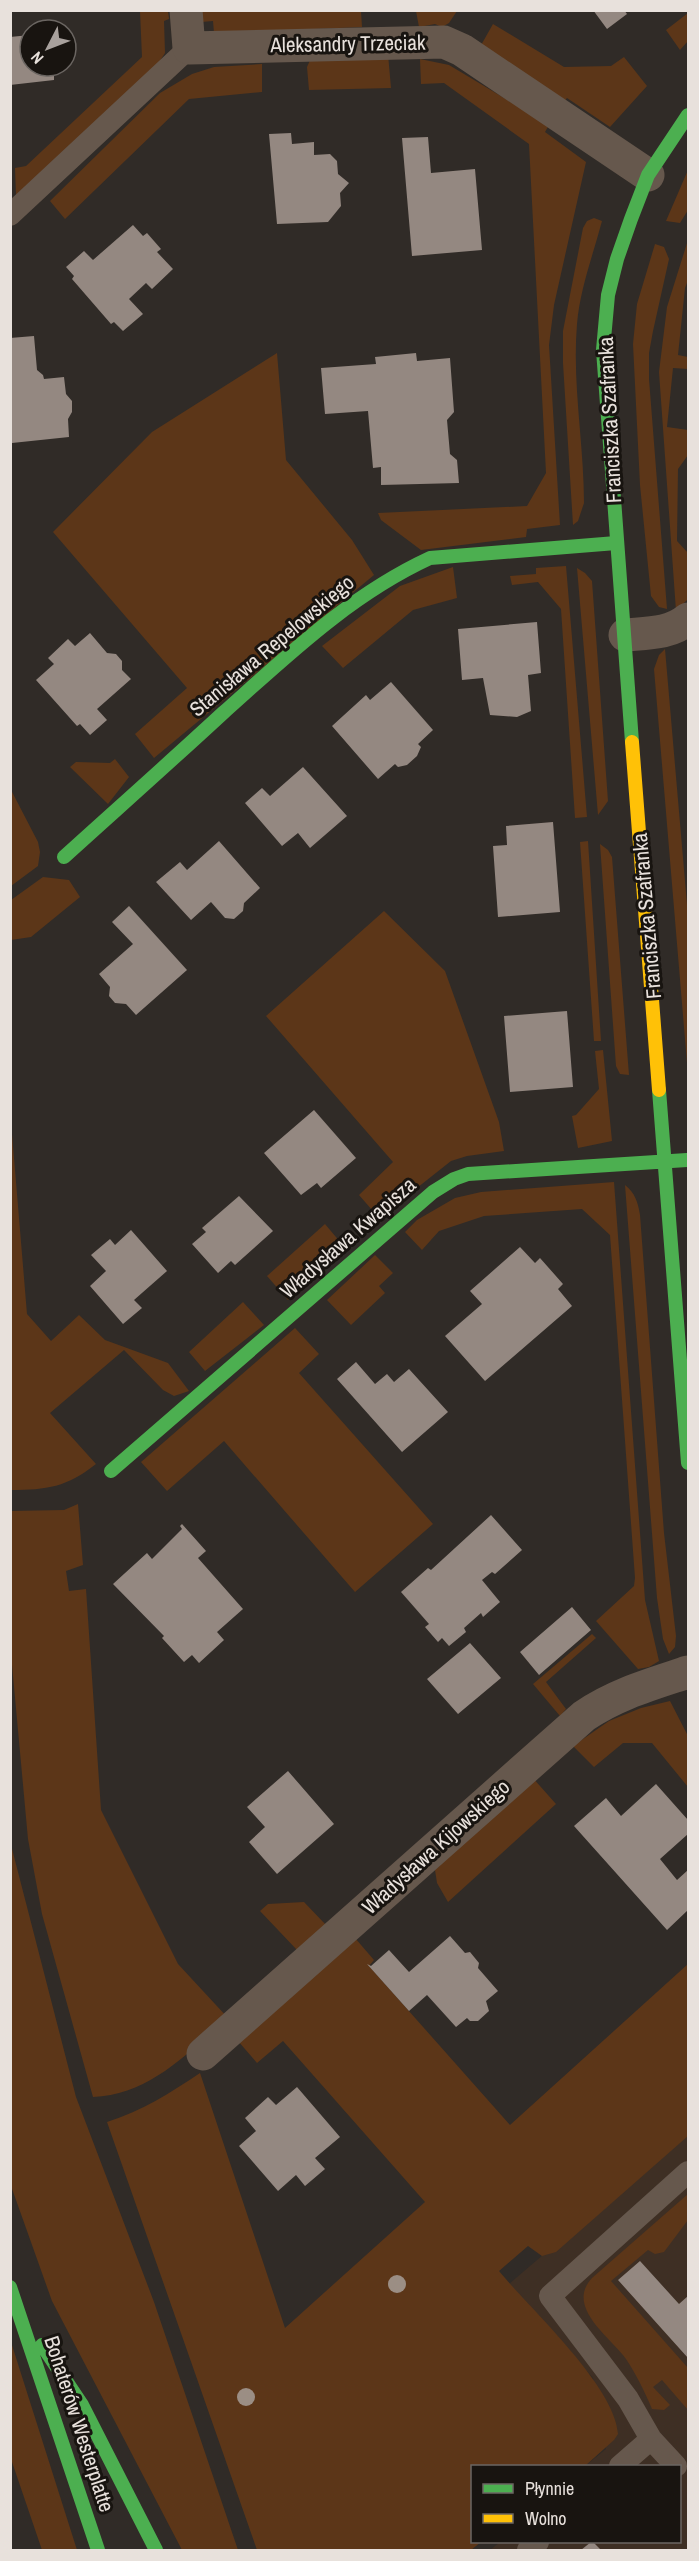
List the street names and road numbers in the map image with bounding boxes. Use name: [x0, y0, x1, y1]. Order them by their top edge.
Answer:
street label: Aleksandry Trzeciak: [269, 28, 426, 59]
street label: Franciszka Szafranka: [591, 336, 628, 504]
street label: Stanisława Repelowskiego: [183, 568, 360, 723]
street label: Franciszka Szafranka: [625, 831, 668, 1000]
street label: Władysława Kwapisza: [274, 1170, 422, 1305]
street label: Władysława Kijowskiego: [356, 1772, 516, 1921]
street label: Bohaterów Westerplatte: [37, 2332, 122, 2516]

